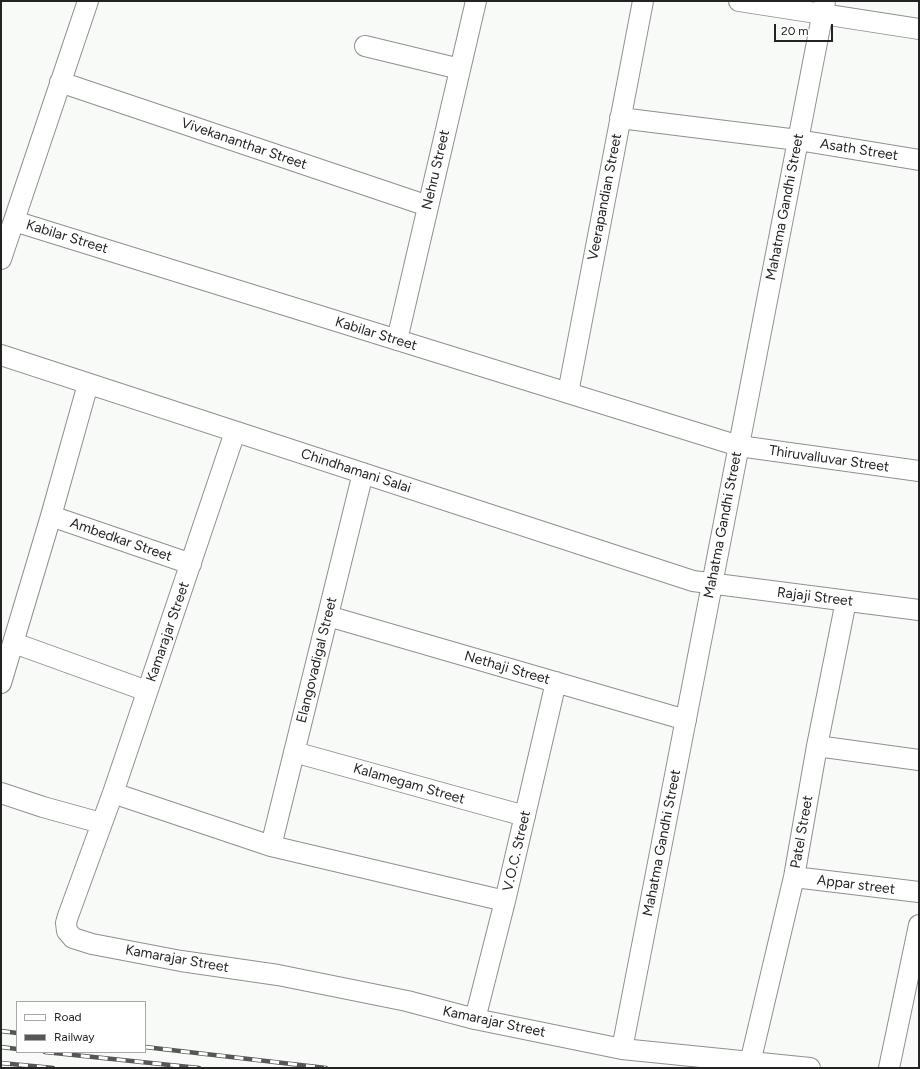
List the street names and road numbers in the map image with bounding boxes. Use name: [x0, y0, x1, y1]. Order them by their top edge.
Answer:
street label: Vivekananthar Street: [179, 115, 309, 173]
street label: Nehru Street: [419, 128, 453, 212]
street label: Veerapandian Street: [584, 132, 626, 262]
street label: Mahatma Gandhi Street: [763, 132, 807, 282]
street label: Asath Street: [819, 136, 899, 164]
street label: Kabilar Street: [24, 217, 110, 257]
street label: Kabilar Street: [333, 314, 419, 354]
street label: Thiruvalluvar Street: [768, 442, 890, 476]
street label: Chindhamani Salai: [299, 445, 413, 497]
street label: Mahatma Gandhi Street: [701, 450, 745, 600]
street label: Ambedkar Street: [68, 515, 174, 565]
street label: Kamarajar Street: [143, 580, 193, 684]
street label: Rajaji Street: [776, 584, 854, 610]
street label: Elangovadigal Street: [293, 595, 341, 725]
street label: Nethaji Street: [462, 648, 552, 688]
street label: Kalamegam Street: [351, 760, 467, 808]
street label: Mahatma Gandhi Street: [640, 768, 684, 918]
street label: Patel Street: [787, 794, 817, 870]
street label: V.O.C. Street: [500, 809, 534, 893]
street label: Appar street: [816, 872, 896, 898]
street label: Kamarajar Street: [124, 942, 230, 976]
street label: Kamarajar Street: [441, 1003, 547, 1041]

